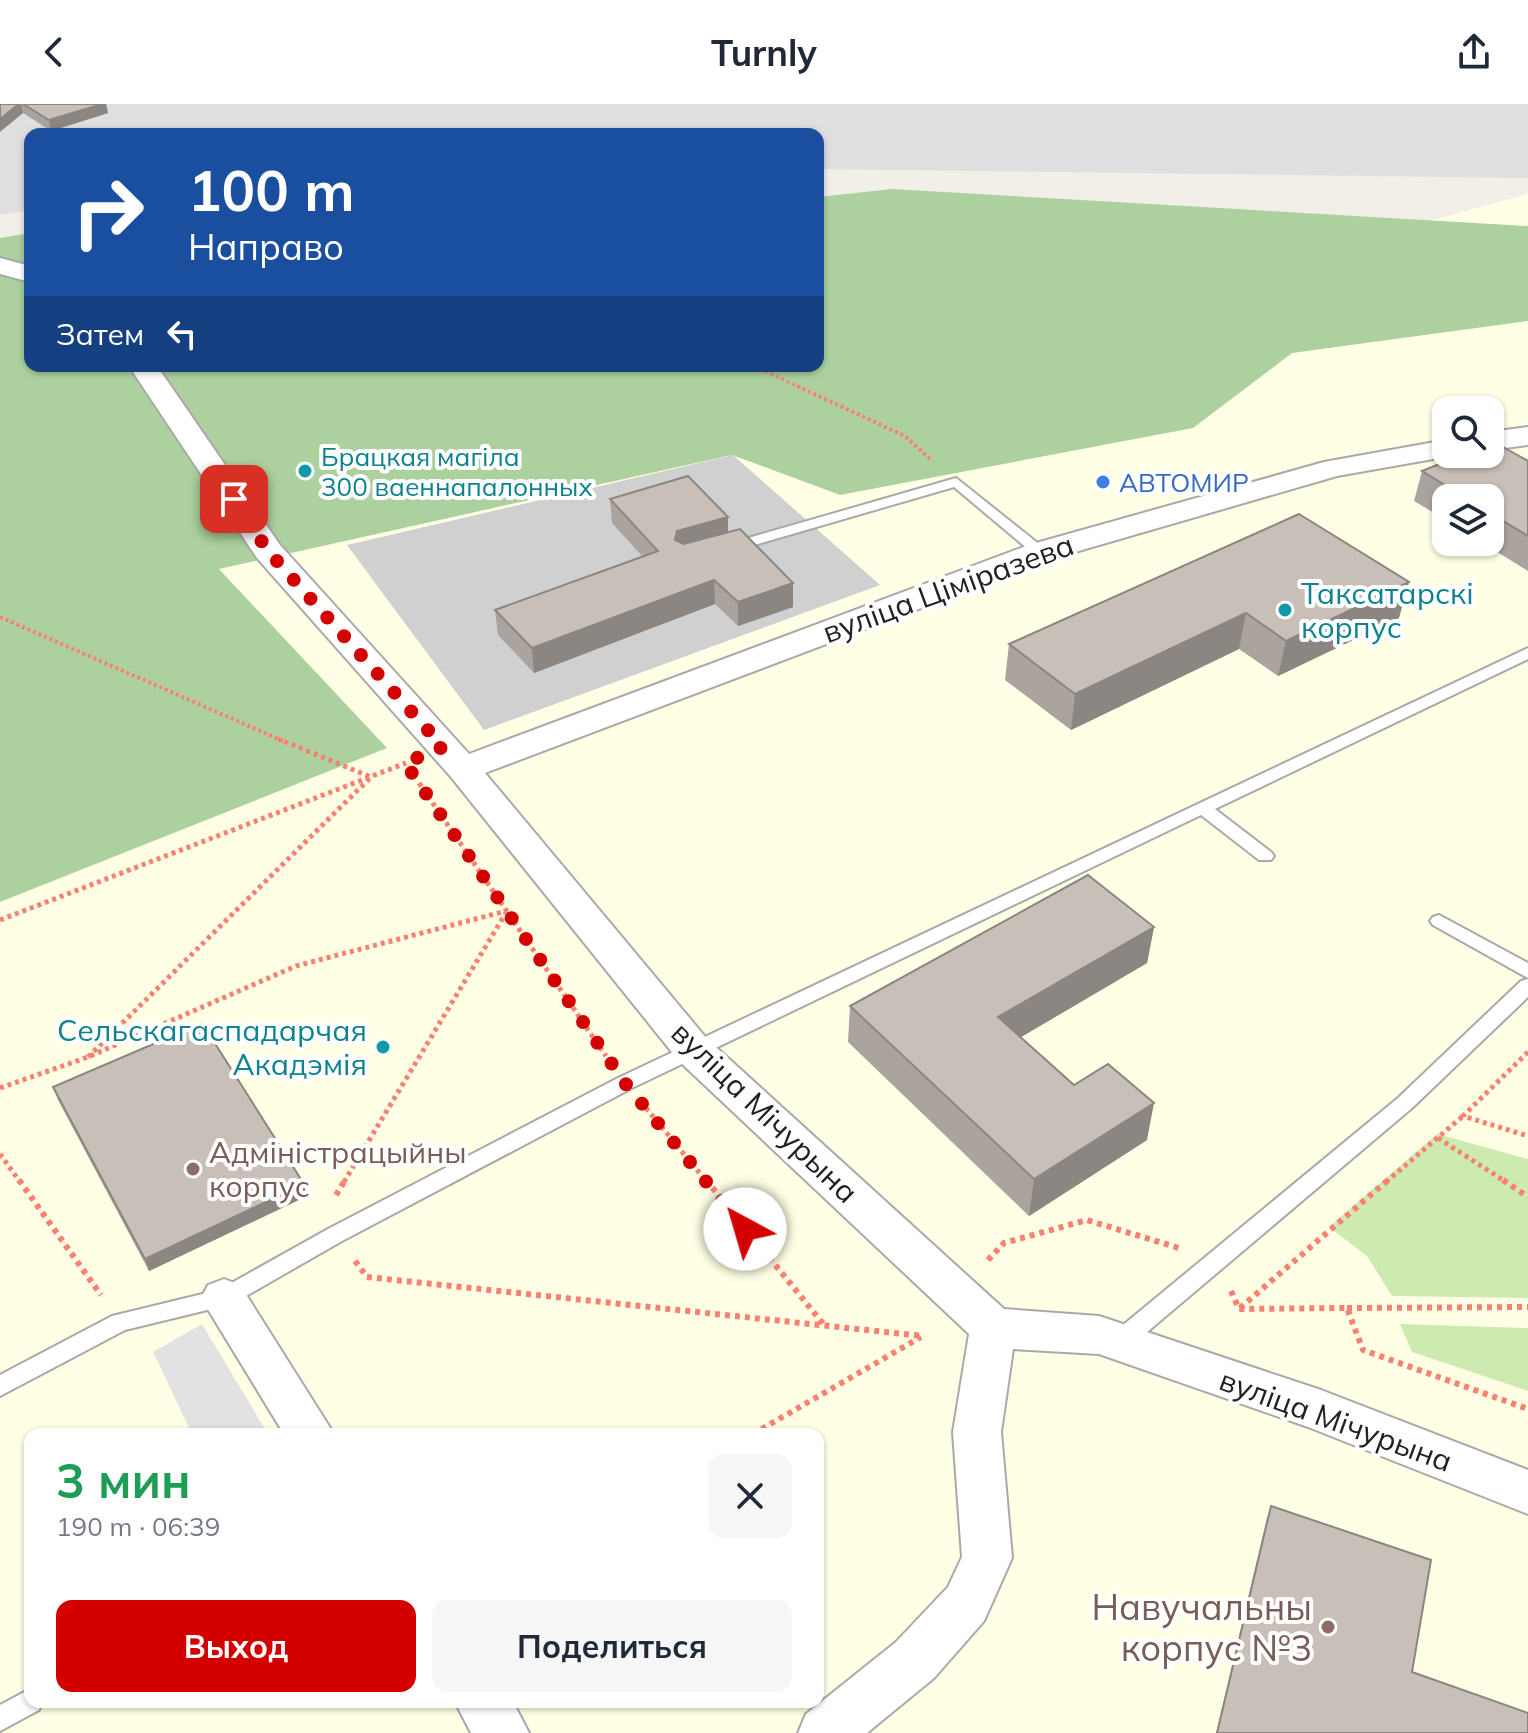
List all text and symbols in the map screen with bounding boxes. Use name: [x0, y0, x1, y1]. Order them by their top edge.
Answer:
icon: back: [32, 30, 76, 74]
text: Turnly: [711, 30, 817, 75]
icon: share: [1452, 30, 1496, 74]
text: 100 m: [188, 155, 355, 225]
icon: right: [56, 160, 160, 264]
text: Направо: [188, 224, 344, 269]
icon: left: [160, 312, 204, 356]
text: Затем: [56, 315, 144, 353]
map controls: [1432, 396, 1504, 556]
button: search: [1432, 396, 1504, 468]
place label: Брацкая магіла 300 ваеннапалонных: [321, 440, 593, 503]
marker: Брацкая магіла 300 ваеннапалонных: [296, 462, 314, 480]
pin: [200, 465, 268, 533]
place label: АВТОМИР: [1119, 466, 1249, 499]
marker: АВТОМИР: [1094, 473, 1112, 491]
icon: arrive: [212, 477, 256, 521]
button: layers: [1432, 484, 1504, 556]
street label: вуліца Ціміразева: [817, 525, 1079, 651]
place label: Таксатарскі корпус: [1301, 574, 1474, 646]
marker: Таксатарскі корпус: [1276, 601, 1294, 619]
place label: Сельскагаспадарчая Акадэмія: [57, 1011, 367, 1083]
street label: вуліца Мічурына: [664, 1013, 866, 1211]
marker: Сельскагаспадарчая Акадэмія: [374, 1038, 392, 1056]
place label: Адміністрацыйны корпус: [209, 1133, 466, 1205]
marker: Адміністрацыйны корпус: [184, 1160, 202, 1178]
position arrow: [703, 1187, 787, 1271]
street label: вуліца Мічурына: [1215, 1360, 1457, 1480]
text: 3 мин: [56, 1450, 191, 1510]
button: close: [708, 1454, 792, 1538]
text: 190 m · 06:39: [56, 1510, 220, 1543]
place label: Навучальны корпус №3: [1091, 1584, 1312, 1670]
button: Выход: [56, 1600, 416, 1692]
button: Поделиться: [432, 1600, 792, 1692]
marker: Навучальны корпус №3: [1319, 1618, 1337, 1636]

